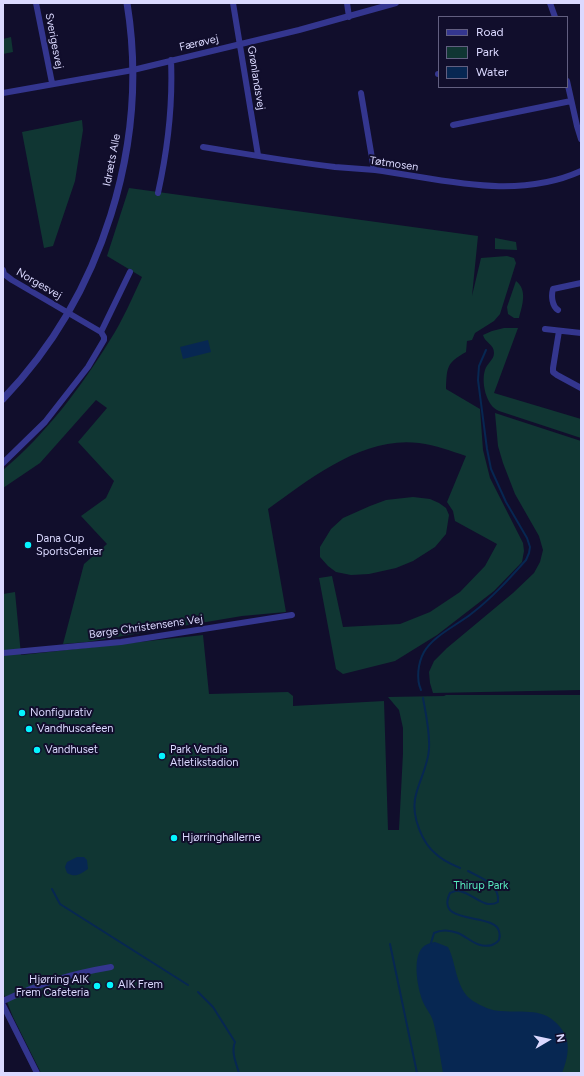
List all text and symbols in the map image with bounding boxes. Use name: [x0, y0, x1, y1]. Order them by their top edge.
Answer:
street label: Sverigesvej: [42, 12, 66, 70]
legend: [438, 16, 568, 88]
text: Road: [476, 25, 504, 39]
street label: Færøvej: [178, 32, 220, 54]
street label: Grønlandsvej: [244, 45, 268, 111]
text: Park: [476, 45, 499, 59]
text: Water: [476, 65, 508, 79]
street label: Idræts Alle: [100, 133, 124, 187]
street label: Tøtmosen: [369, 154, 419, 174]
street label: Norgesvej: [14, 266, 64, 302]
place label: Dana Cup SportsCenter: [36, 532, 103, 558]
marker: Dana Cup SportsCenter: [23, 540, 33, 550]
street label: Børge Christensens Vej: [88, 612, 204, 642]
place label: Nonfigurativ: [30, 706, 92, 720]
marker: Nonfigurativ: [17, 708, 27, 718]
place label: Vandhuscafeen: [37, 722, 114, 736]
marker: Vandhuscafeen: [24, 724, 34, 734]
place label: Vandhuset: [45, 743, 98, 757]
place label: Park Vendia Atletikstadion: [170, 743, 238, 769]
marker: Vandhuset: [32, 745, 42, 755]
marker: Park Vendia Atletikstadion: [157, 751, 167, 761]
place label: Hjørringhallerne: [182, 831, 261, 845]
marker: Hjørringhallerne: [169, 833, 179, 843]
park label: Thirup Park: [454, 879, 508, 893]
place label: Hjørring AIK Frem Cafeteria: [16, 973, 89, 999]
place label: AIK Frem: [118, 978, 163, 992]
marker: AIK Frem: [105, 980, 115, 990]
marker: Hjørring AIK Frem Cafeteria: [92, 981, 102, 991]
north arrow: [528, 1020, 568, 1060]
text: N: [553, 1033, 567, 1043]

